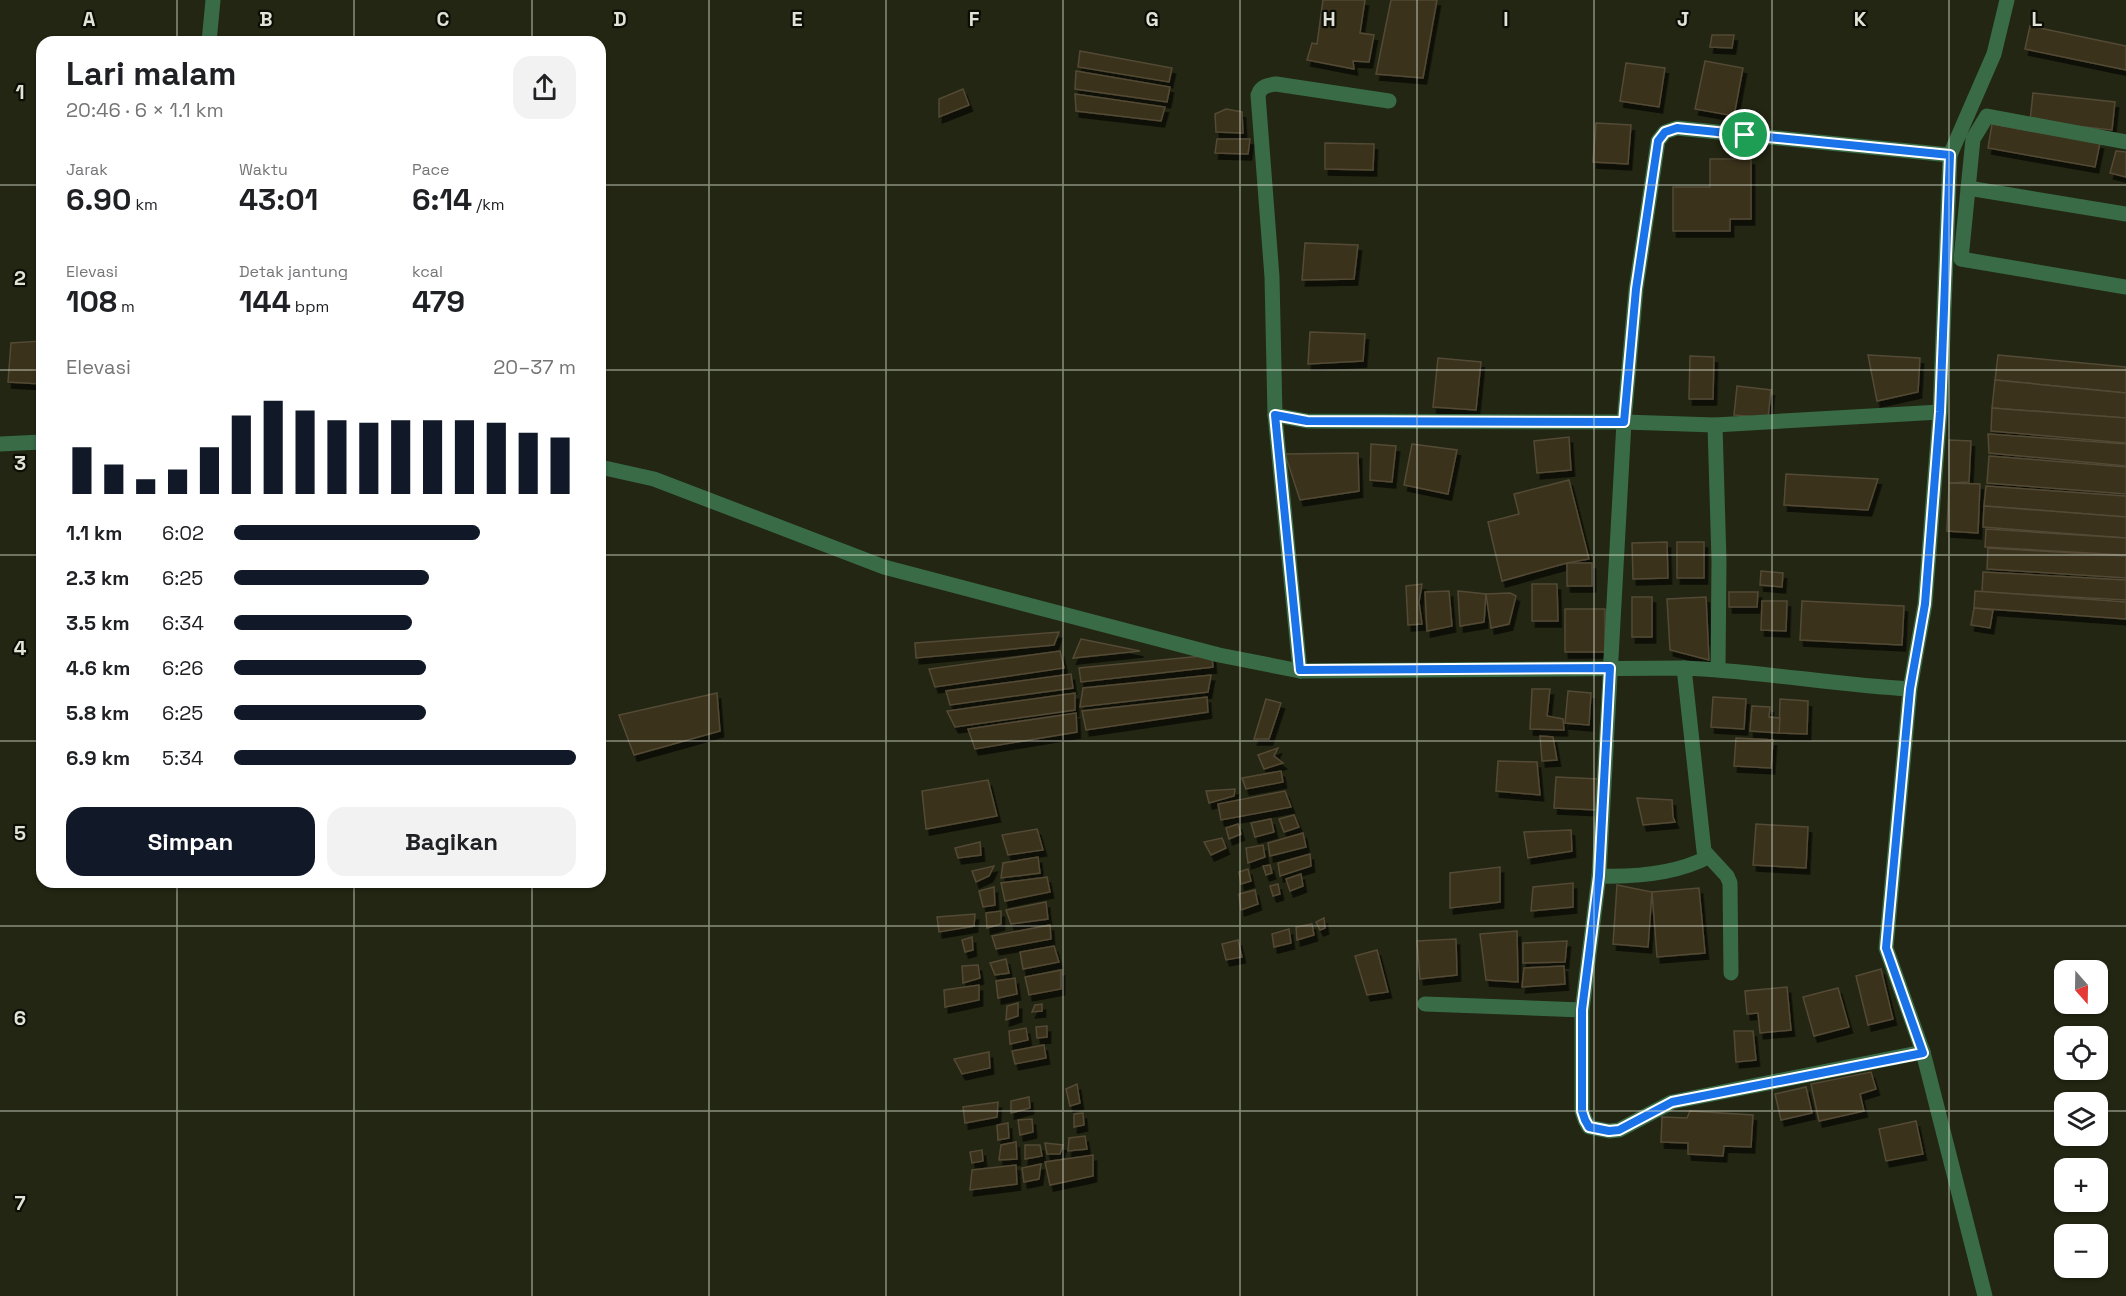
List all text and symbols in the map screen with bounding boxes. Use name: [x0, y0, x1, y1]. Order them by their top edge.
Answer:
text: A: [83, 6, 96, 32]
text: B: [259, 6, 273, 32]
text: C: [437, 6, 450, 32]
text: D: [613, 6, 627, 32]
text: E: [791, 6, 803, 32]
text: F: [969, 6, 980, 32]
text: G: [1145, 6, 1159, 32]
text: H: [1322, 6, 1336, 32]
text: I: [1503, 6, 1509, 32]
text: J: [1677, 6, 1689, 32]
text: K: [1854, 6, 1867, 32]
text: L: [2032, 6, 2043, 32]
text: Lari malam: [66, 53, 236, 95]
button: share: [513, 56, 576, 119]
text: 1: [15, 79, 25, 105]
text: 20:46 · 6 × 1.1 km: [66, 97, 224, 123]
pin: [1719, 109, 1770, 160]
icon: arrive: [1728, 118, 1761, 151]
text: Jarak: [66, 159, 108, 180]
text: Waktu: [239, 159, 288, 180]
text: Pace: [412, 159, 449, 180]
text: 6.90: [66, 180, 131, 219]
text: 43:01: [239, 180, 318, 219]
text: 6:14: [412, 180, 472, 219]
text: km: [131, 194, 158, 215]
text: /km: [472, 194, 505, 215]
text: Elevasi: [66, 261, 118, 282]
text: Detak jantung: [239, 261, 348, 282]
text: kcal: [412, 261, 443, 282]
text: 2: [14, 265, 26, 291]
text: 108: [66, 282, 117, 321]
text: 144: [239, 282, 291, 321]
text: 479: [412, 282, 465, 321]
text: m: [117, 296, 135, 317]
text: bpm: [291, 296, 329, 317]
text: Elevasi: [66, 354, 131, 380]
text: 20–37 m: [493, 354, 576, 380]
text: 3: [14, 450, 26, 476]
text: 1.1 km: [66, 520, 122, 546]
text: 6:02: [162, 520, 204, 546]
text: 2.3 km: [66, 565, 129, 591]
text: 6:25: [162, 565, 203, 591]
text: 3.5 km: [66, 610, 130, 636]
text: 6:34: [162, 610, 204, 636]
text: 4: [14, 635, 27, 661]
text: 4.6 km: [66, 655, 130, 681]
text: 6:26: [162, 655, 204, 681]
text: 5.8 km: [66, 700, 129, 726]
text: 6:25: [162, 700, 203, 726]
text: 6.9 km: [66, 745, 130, 771]
text: 5:34: [162, 745, 204, 771]
button: Simpan: [66, 807, 315, 876]
button: Bagikan: [327, 807, 576, 876]
text: 5: [14, 820, 26, 846]
north arrow: [2054, 960, 2108, 1014]
map controls: [2054, 960, 2108, 1278]
text: 6: [14, 1005, 26, 1031]
button: locate: [2054, 1026, 2108, 1080]
button: layers: [2054, 1092, 2108, 1146]
button: +: [2054, 1158, 2108, 1212]
text: 7: [14, 1190, 26, 1216]
button: −: [2054, 1224, 2108, 1278]

